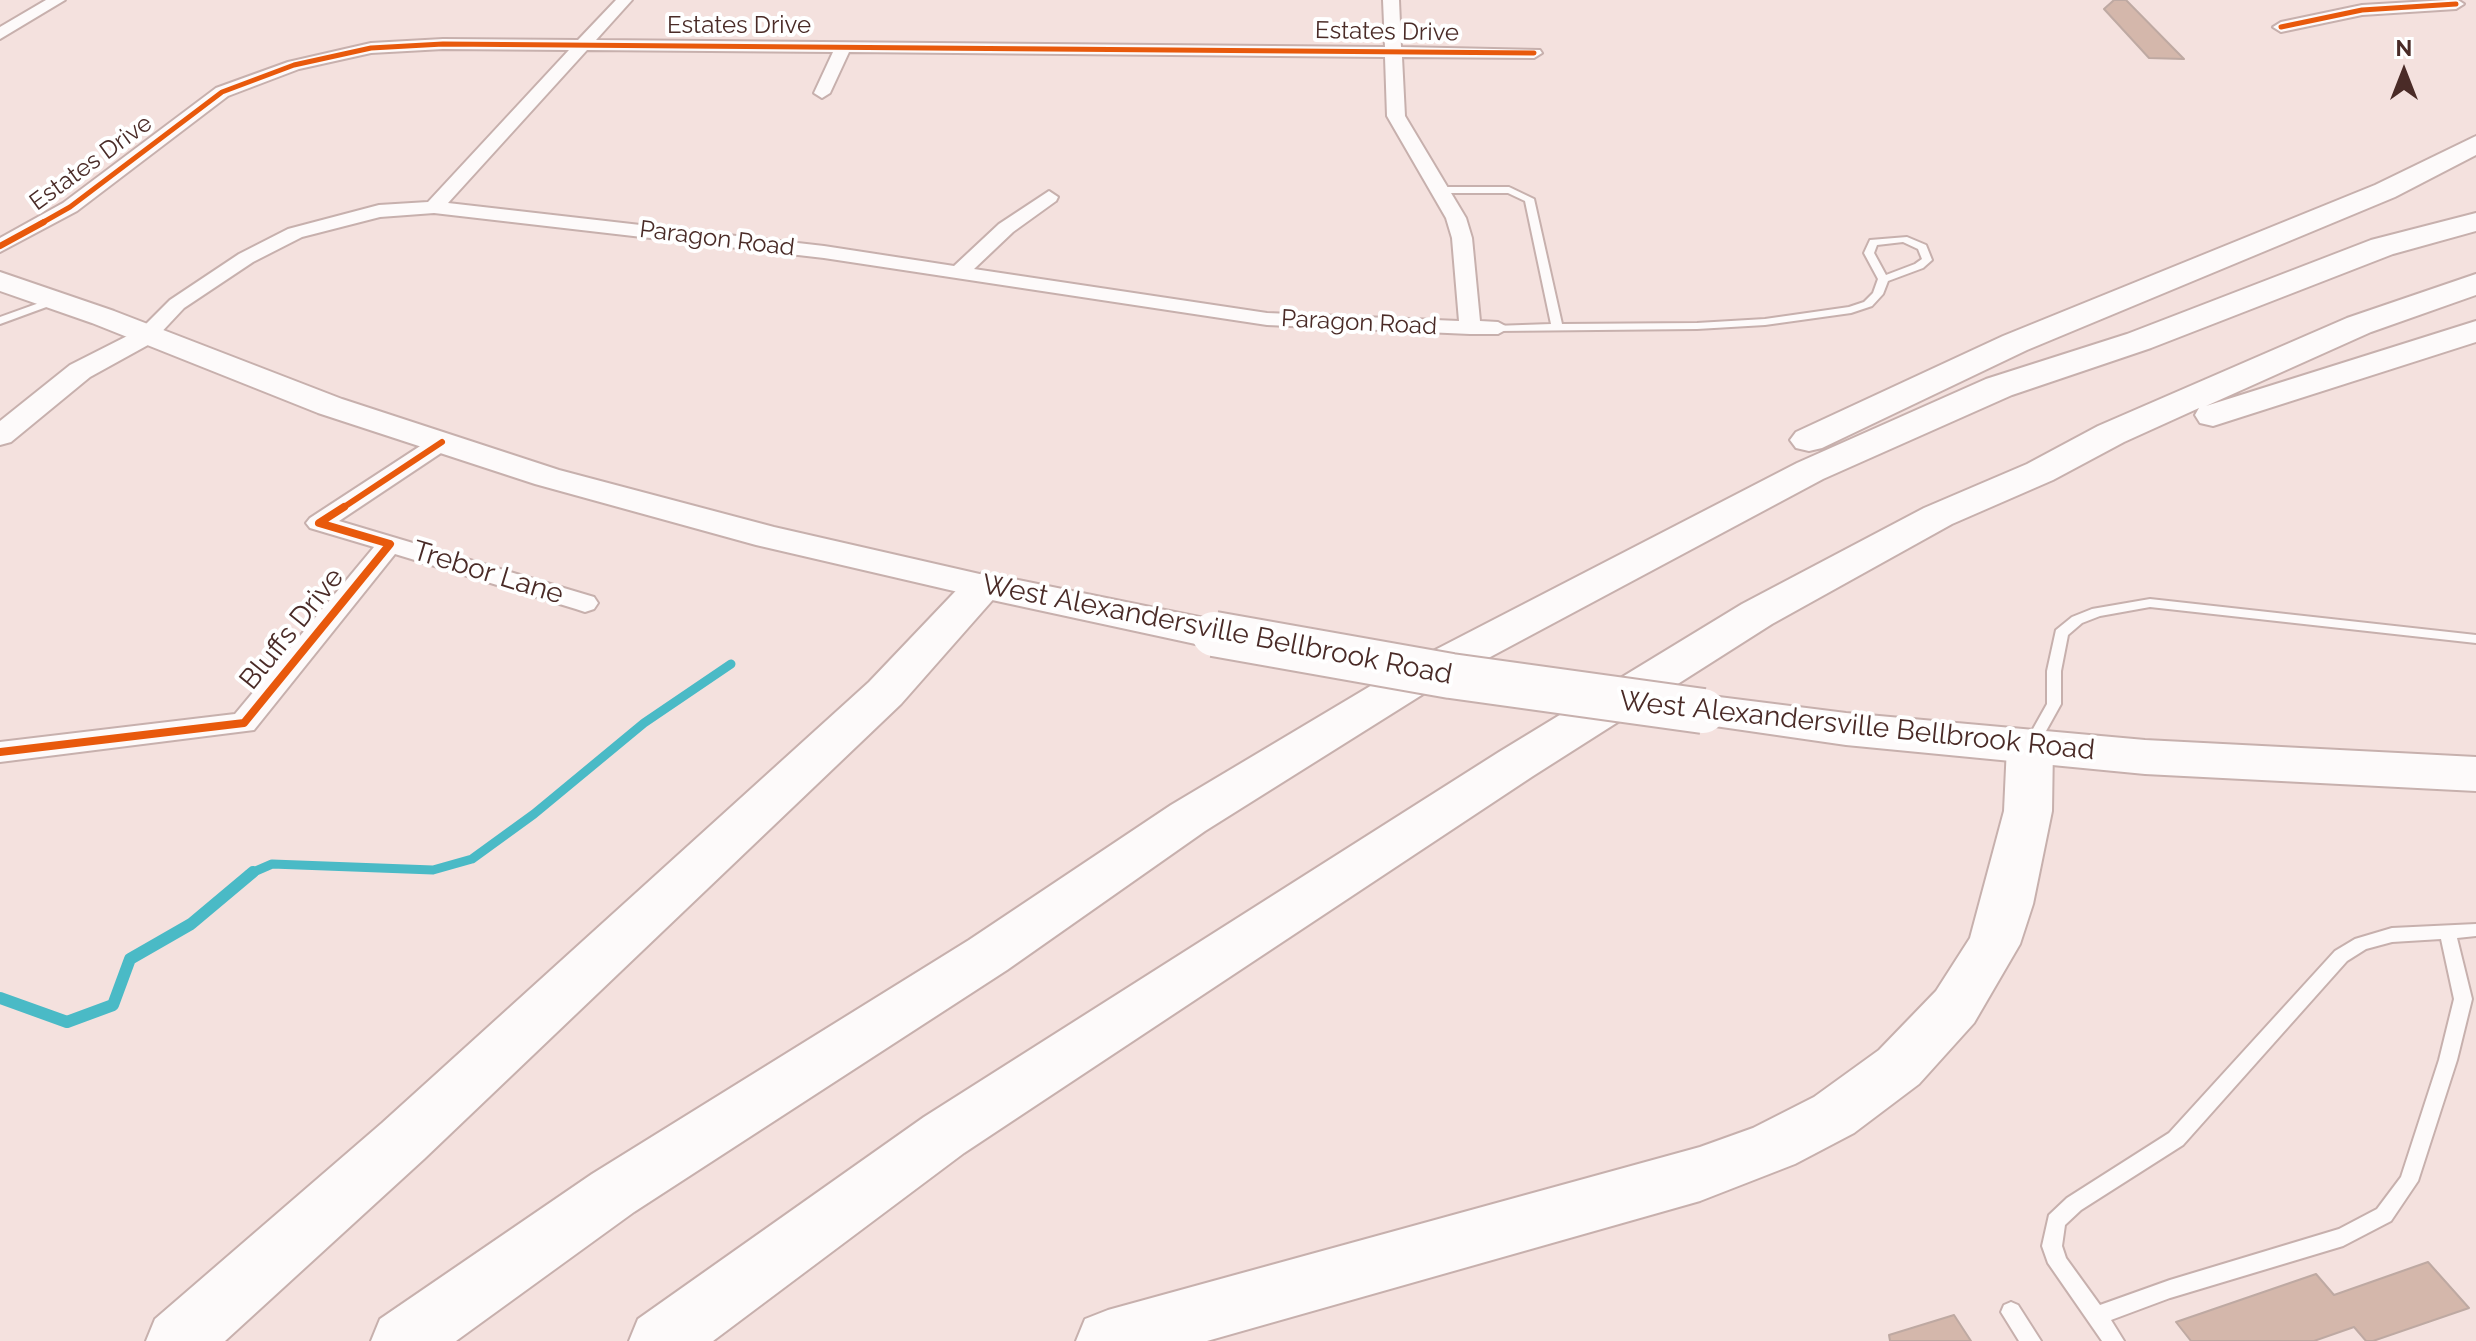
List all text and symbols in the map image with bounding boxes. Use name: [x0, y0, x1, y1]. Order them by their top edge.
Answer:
street label: Estates Drive: [667, 12, 811, 40]
street label: Estates Drive: [1315, 16, 1459, 48]
north arrow: [2364, 32, 2444, 112]
text: N: [2396, 35, 2412, 61]
street label: Estates Drive: [24, 109, 158, 217]
street label: Paragon Road: [638, 215, 796, 263]
street label: Paragon Road: [1280, 305, 1438, 341]
street label: Trebor Lane: [409, 534, 567, 612]
street label: Bluffs Drive: [233, 561, 351, 697]
street label: West Alexandersville Bellbrook Road: [979, 568, 1455, 692]
street label: West Alexandersville Bellbrook Road: [1618, 684, 2096, 768]

